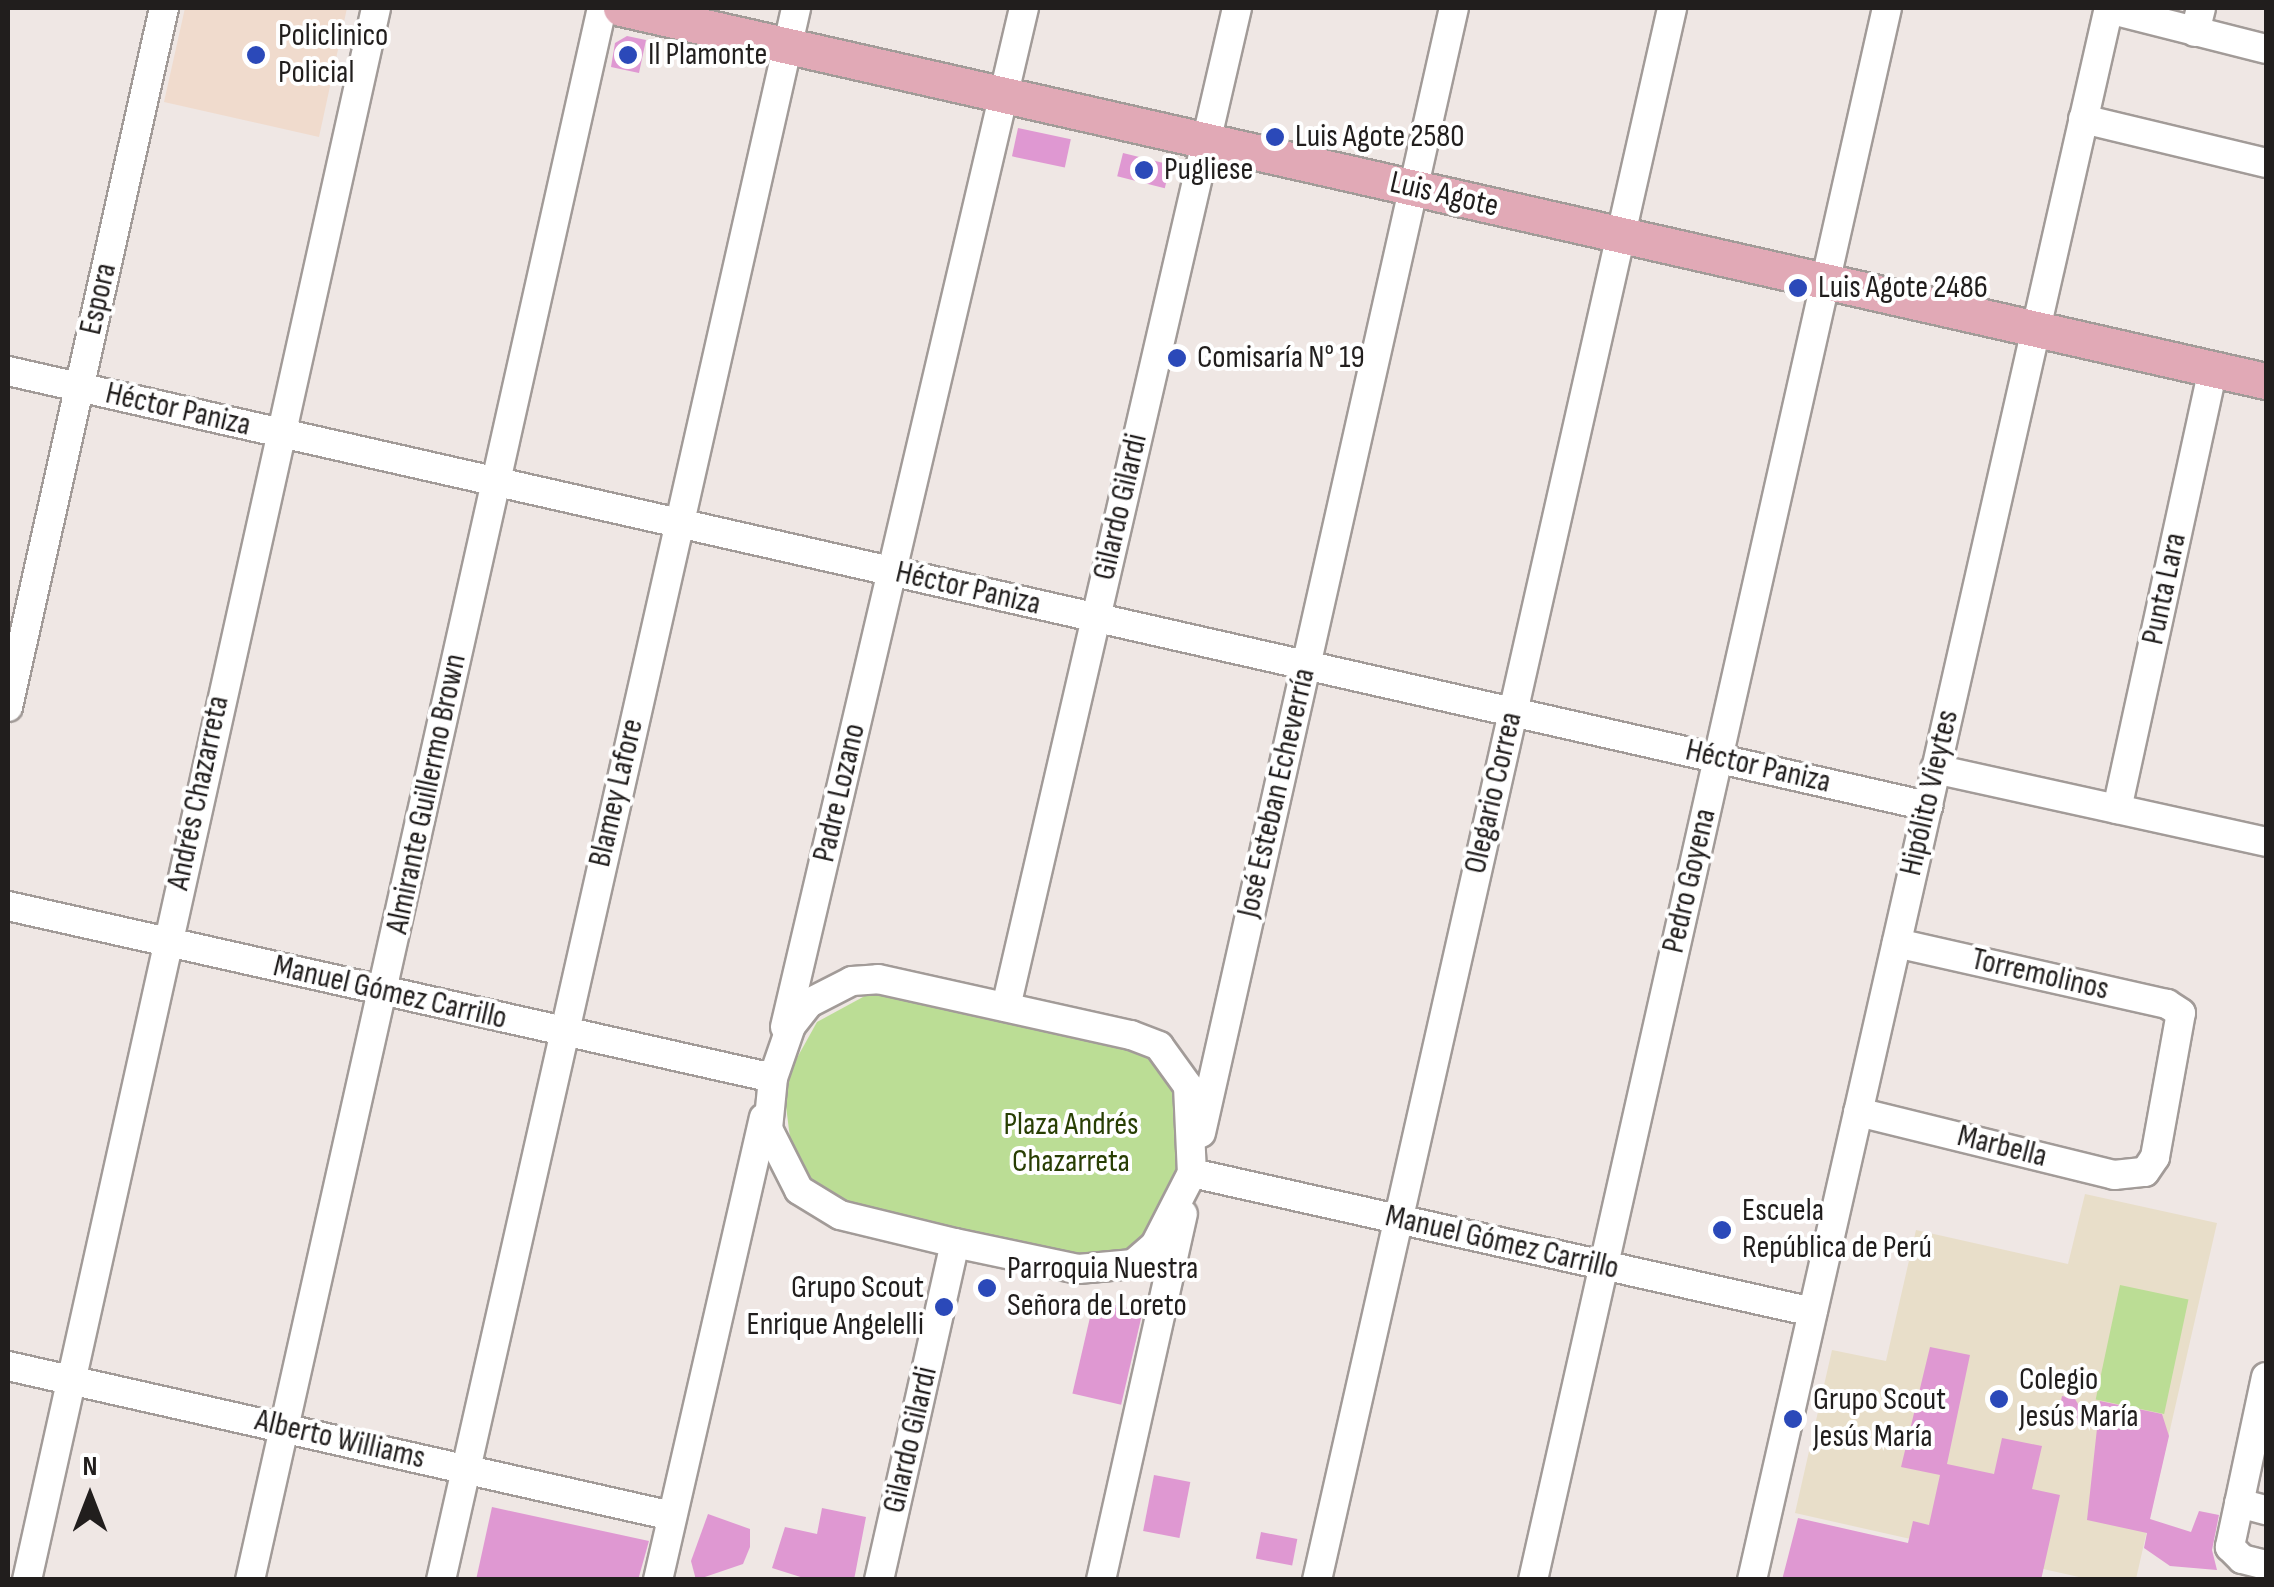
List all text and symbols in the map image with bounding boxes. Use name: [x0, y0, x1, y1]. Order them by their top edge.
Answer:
place label: Policlinico Policial: [278, 18, 388, 93]
place label: Il Plamonte: [648, 36, 767, 74]
marker: Policlinico Policial: [243, 42, 269, 68]
marker: Il Plamonte: [617, 44, 639, 66]
place label: Luis Agote 2580: [1295, 118, 1465, 156]
marker: Luis Agote 2580: [1264, 126, 1286, 148]
place label: Pugliese: [1164, 151, 1253, 189]
marker: Pugliese: [1133, 159, 1155, 181]
street label: Luis Agote: [1386, 164, 1502, 226]
street label: Espora: [72, 260, 126, 338]
place label: Luis Agote 2486: [1818, 269, 1988, 307]
marker: Luis Agote 2486: [1787, 277, 1809, 299]
place label: Comisaría N° 19: [1197, 339, 1365, 377]
marker: Comisaría N° 19: [1166, 347, 1188, 369]
street label: Héctor Paniza: [102, 375, 254, 445]
street label: Gilardo Gilardi: [1086, 430, 1156, 584]
street label: Punta Lara: [2134, 530, 2196, 648]
street label: Héctor Paniza: [892, 554, 1044, 624]
street label: Almirante Guillermo Brown: [379, 651, 475, 937]
street label: José Esteban Echeverría: [1230, 665, 1324, 921]
street label: Andrés Chazarreta: [160, 692, 238, 894]
street label: Hipólito Vieytes: [1892, 707, 1968, 879]
street label: Olegario Correa: [1457, 709, 1531, 877]
street label: Blamey Lafore: [581, 715, 653, 871]
street label: Padre Lozano: [805, 720, 875, 866]
street label: Héctor Paniza: [1682, 732, 1834, 802]
street label: Pedro Goyena: [1655, 805, 1725, 957]
street label: Torremolinos: [1968, 941, 2112, 1009]
street label: Manuel Gómez Carrillo: [270, 947, 510, 1039]
park label: Plaza Andrés Chazarreta: [1003, 1107, 1139, 1182]
street label: Marbella: [1953, 1117, 2051, 1177]
place label: Escuela República de Perú: [1742, 1193, 1932, 1268]
street label: Manuel Gómez Carrillo: [1382, 1197, 1622, 1289]
marker: Escuela República de Perú: [1711, 1219, 1733, 1241]
place label: Parroquia Nuestra Señora de Loreto: [1007, 1251, 1198, 1326]
place label: Grupo Scout Enrique Angelelli: [746, 1270, 924, 1345]
marker: Parroquia Nuestra Señora de Loreto: [976, 1277, 998, 1299]
marker: Grupo Scout Enrique Angelelli: [933, 1296, 955, 1318]
place label: Colegio Jesús María: [2019, 1362, 2139, 1437]
street label: Gilardo Gilardi: [876, 1363, 946, 1517]
place label: Grupo Scout Jesús María: [1813, 1382, 1946, 1457]
marker: Colegio Jesús María: [1988, 1388, 2010, 1410]
street label: Alberto Williams: [251, 1402, 429, 1478]
marker: Grupo Scout Jesús María: [1782, 1408, 1804, 1430]
north arrow: [40, 1447, 140, 1547]
text: N: [83, 1450, 97, 1483]

